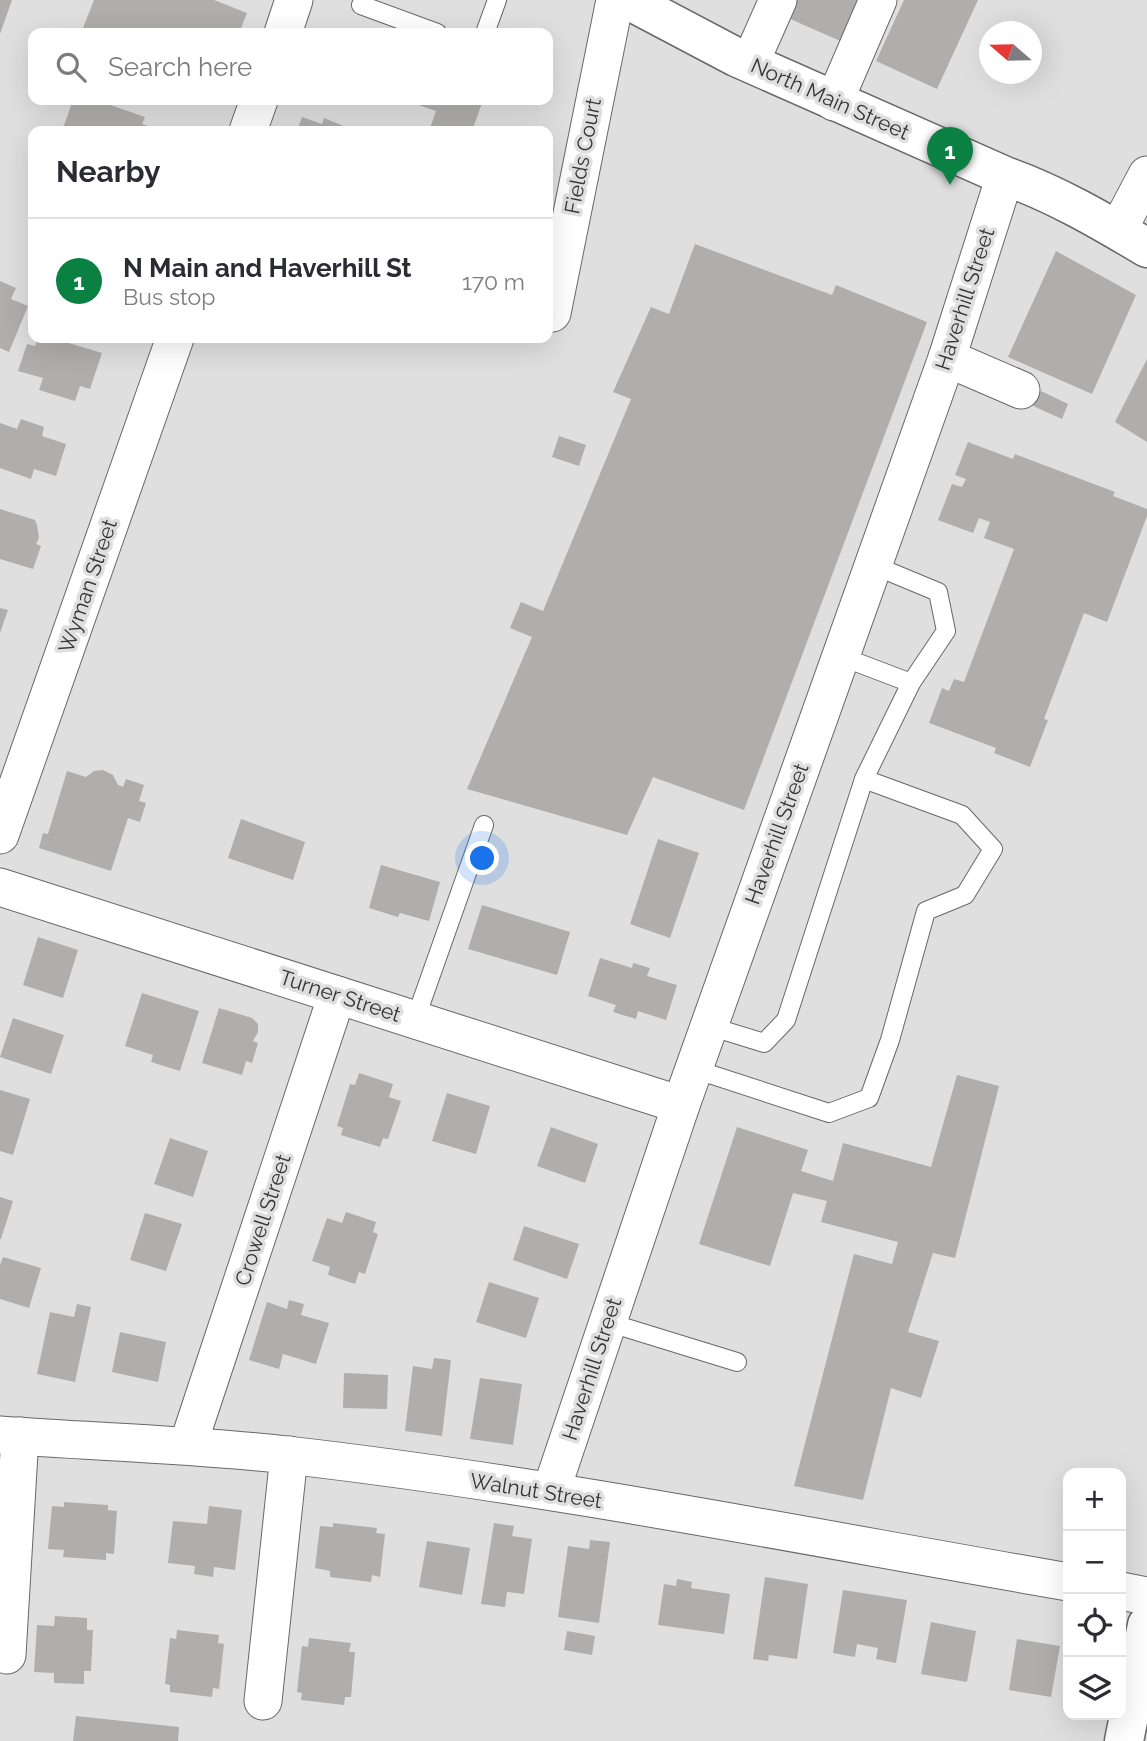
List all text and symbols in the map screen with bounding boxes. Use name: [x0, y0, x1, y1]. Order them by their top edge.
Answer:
north arrow: [979, 21, 1042, 84]
search box: [28, 28, 553, 105]
icon: search: [52, 48, 90, 86]
text: Search here: [108, 52, 252, 82]
street label: North Main Street: [747, 52, 913, 145]
street label: Fields Court: [559, 96, 606, 216]
pin: 1: [927, 127, 973, 185]
text: Nearby: [56, 154, 160, 189]
street label: Haverhill Street: [930, 225, 999, 373]
text: N Main and Haverhill St: [123, 253, 412, 283]
text: 1: [73, 268, 85, 295]
text: 170 m: [462, 268, 525, 295]
text: Bus stop: [123, 283, 215, 310]
street label: Wyman Street: [53, 516, 122, 656]
street label: Haverhill Street: [739, 760, 814, 908]
your location: [465, 841, 499, 875]
street label: Turner Street: [276, 964, 404, 1027]
street label: Crowell Street: [229, 1151, 296, 1289]
street label: Haverhill Street: [557, 1295, 626, 1443]
street label: Walnut Street: [468, 1468, 604, 1513]
map controls: [1063, 1468, 1126, 1720]
button: +: [1063, 1468, 1126, 1531]
button: −: [1063, 1531, 1126, 1594]
button: locate: [1063, 1594, 1126, 1657]
button: layers: [1063, 1657, 1126, 1720]

